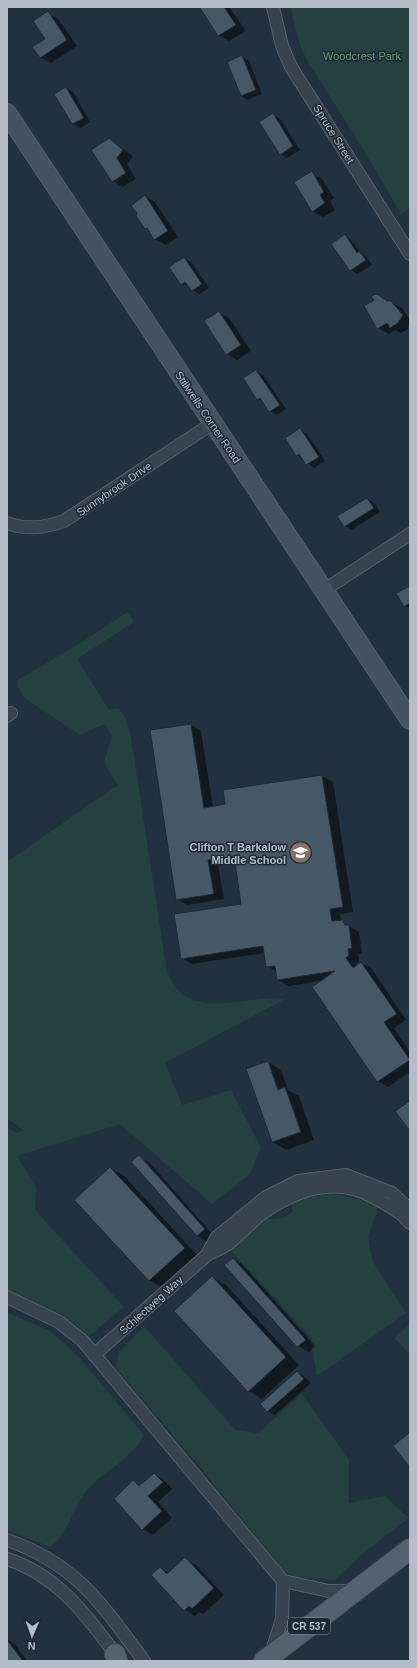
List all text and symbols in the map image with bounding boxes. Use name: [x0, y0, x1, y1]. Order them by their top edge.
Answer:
park label: Woodcrest Park: [323, 50, 402, 62]
street label: Spruce Street: [311, 102, 357, 166]
street label: Stillwells Corner Road: [173, 369, 243, 465]
street label: Sunnybrook Drive: [74, 460, 154, 518]
school or university icon: Clifton T Barkalow Middle School: [288, 840, 314, 866]
place label: Clifton T Barkalow Middle School: [189, 841, 286, 866]
street label: Schlectweg Way: [117, 1273, 185, 1337]
north arrow: [12, 1616, 52, 1656]
road number: CR 537: [288, 1618, 330, 1634]
text: N: [27, 1640, 36, 1652]

